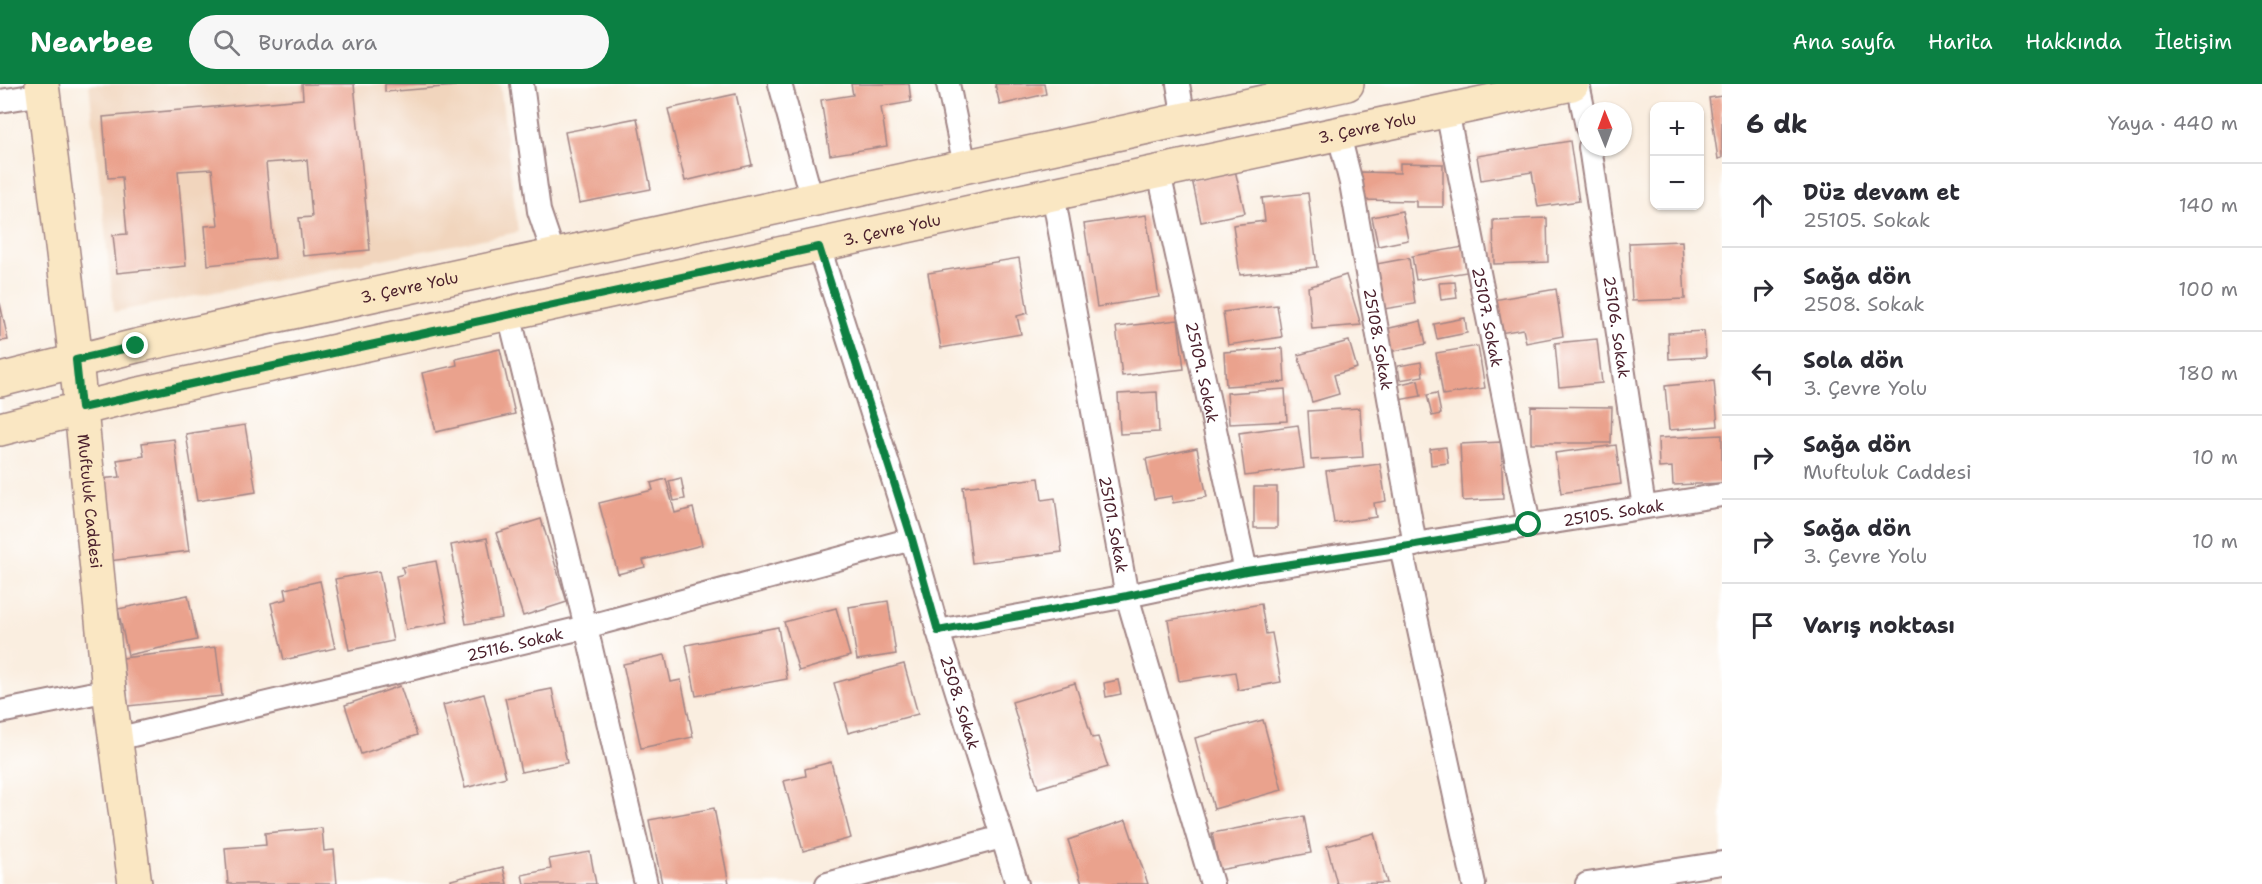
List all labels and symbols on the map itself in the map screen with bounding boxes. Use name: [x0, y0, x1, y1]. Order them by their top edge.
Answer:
north arrow: [1578, 102, 1632, 156]
street label: 3. Çevre Yolu: [1316, 107, 1418, 149]
street label: 3. Çevre Yolu: [841, 209, 943, 251]
street label: 25107. Sokak: [1467, 265, 1507, 369]
street label: 3. Çevre Yolu: [359, 267, 460, 308]
street label: 25106. Sokak: [1598, 274, 1635, 380]
street label: 25108. Sokak: [1359, 286, 1397, 392]
street label: 25109. Sokak: [1181, 320, 1223, 425]
route end: [122, 332, 148, 358]
street label: Muftuluk Caddesi: [72, 433, 107, 570]
street label: 25101. Sokak: [1094, 474, 1133, 575]
street label: 25105. Sokak: [1562, 494, 1666, 531]
route start: [1515, 511, 1541, 537]
street label: 25116. Sokak: [465, 623, 565, 666]
street label: 2508. Sokak: [935, 653, 984, 752]

